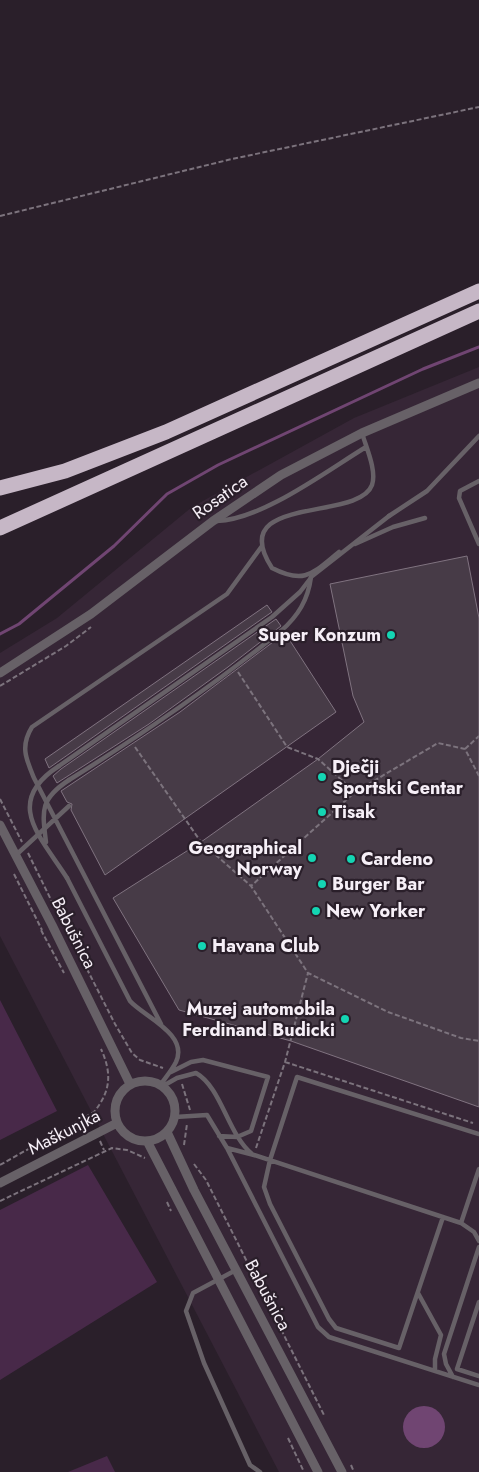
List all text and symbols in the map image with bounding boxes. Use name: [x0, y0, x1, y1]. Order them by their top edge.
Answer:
street label: Rosatica: [187, 469, 253, 525]
place label: Super Konzum: [258, 622, 381, 648]
marker: Super Konzum: [385, 629, 397, 641]
place label: Dječji Sportski Centar: [332, 754, 464, 801]
marker: Dječji Sportski Centar: [316, 771, 328, 783]
place label: Tisak: [332, 799, 376, 825]
marker: Tisak: [316, 806, 328, 818]
place label: Geographical Norway: [189, 835, 303, 882]
place label: Cardeno: [361, 846, 433, 872]
marker: Geographical Norway: [306, 852, 318, 864]
marker: Cardeno: [345, 853, 357, 865]
place label: Burger Bar: [332, 871, 425, 897]
marker: Burger Bar: [316, 878, 328, 890]
street label: Babušnica: [45, 893, 103, 973]
place label: New Yorker: [326, 898, 426, 924]
marker: New Yorker: [310, 905, 322, 917]
place label: Havana Club: [212, 933, 319, 959]
marker: Havana Club: [196, 940, 208, 952]
place label: Muzej automobila Ferdinand Budicki: [182, 996, 335, 1043]
marker: Muzej automobila Ferdinand Budicki: [339, 1013, 351, 1025]
street label: Maškunjka: [23, 1103, 105, 1161]
street label: Babušnica: [238, 1255, 298, 1335]

